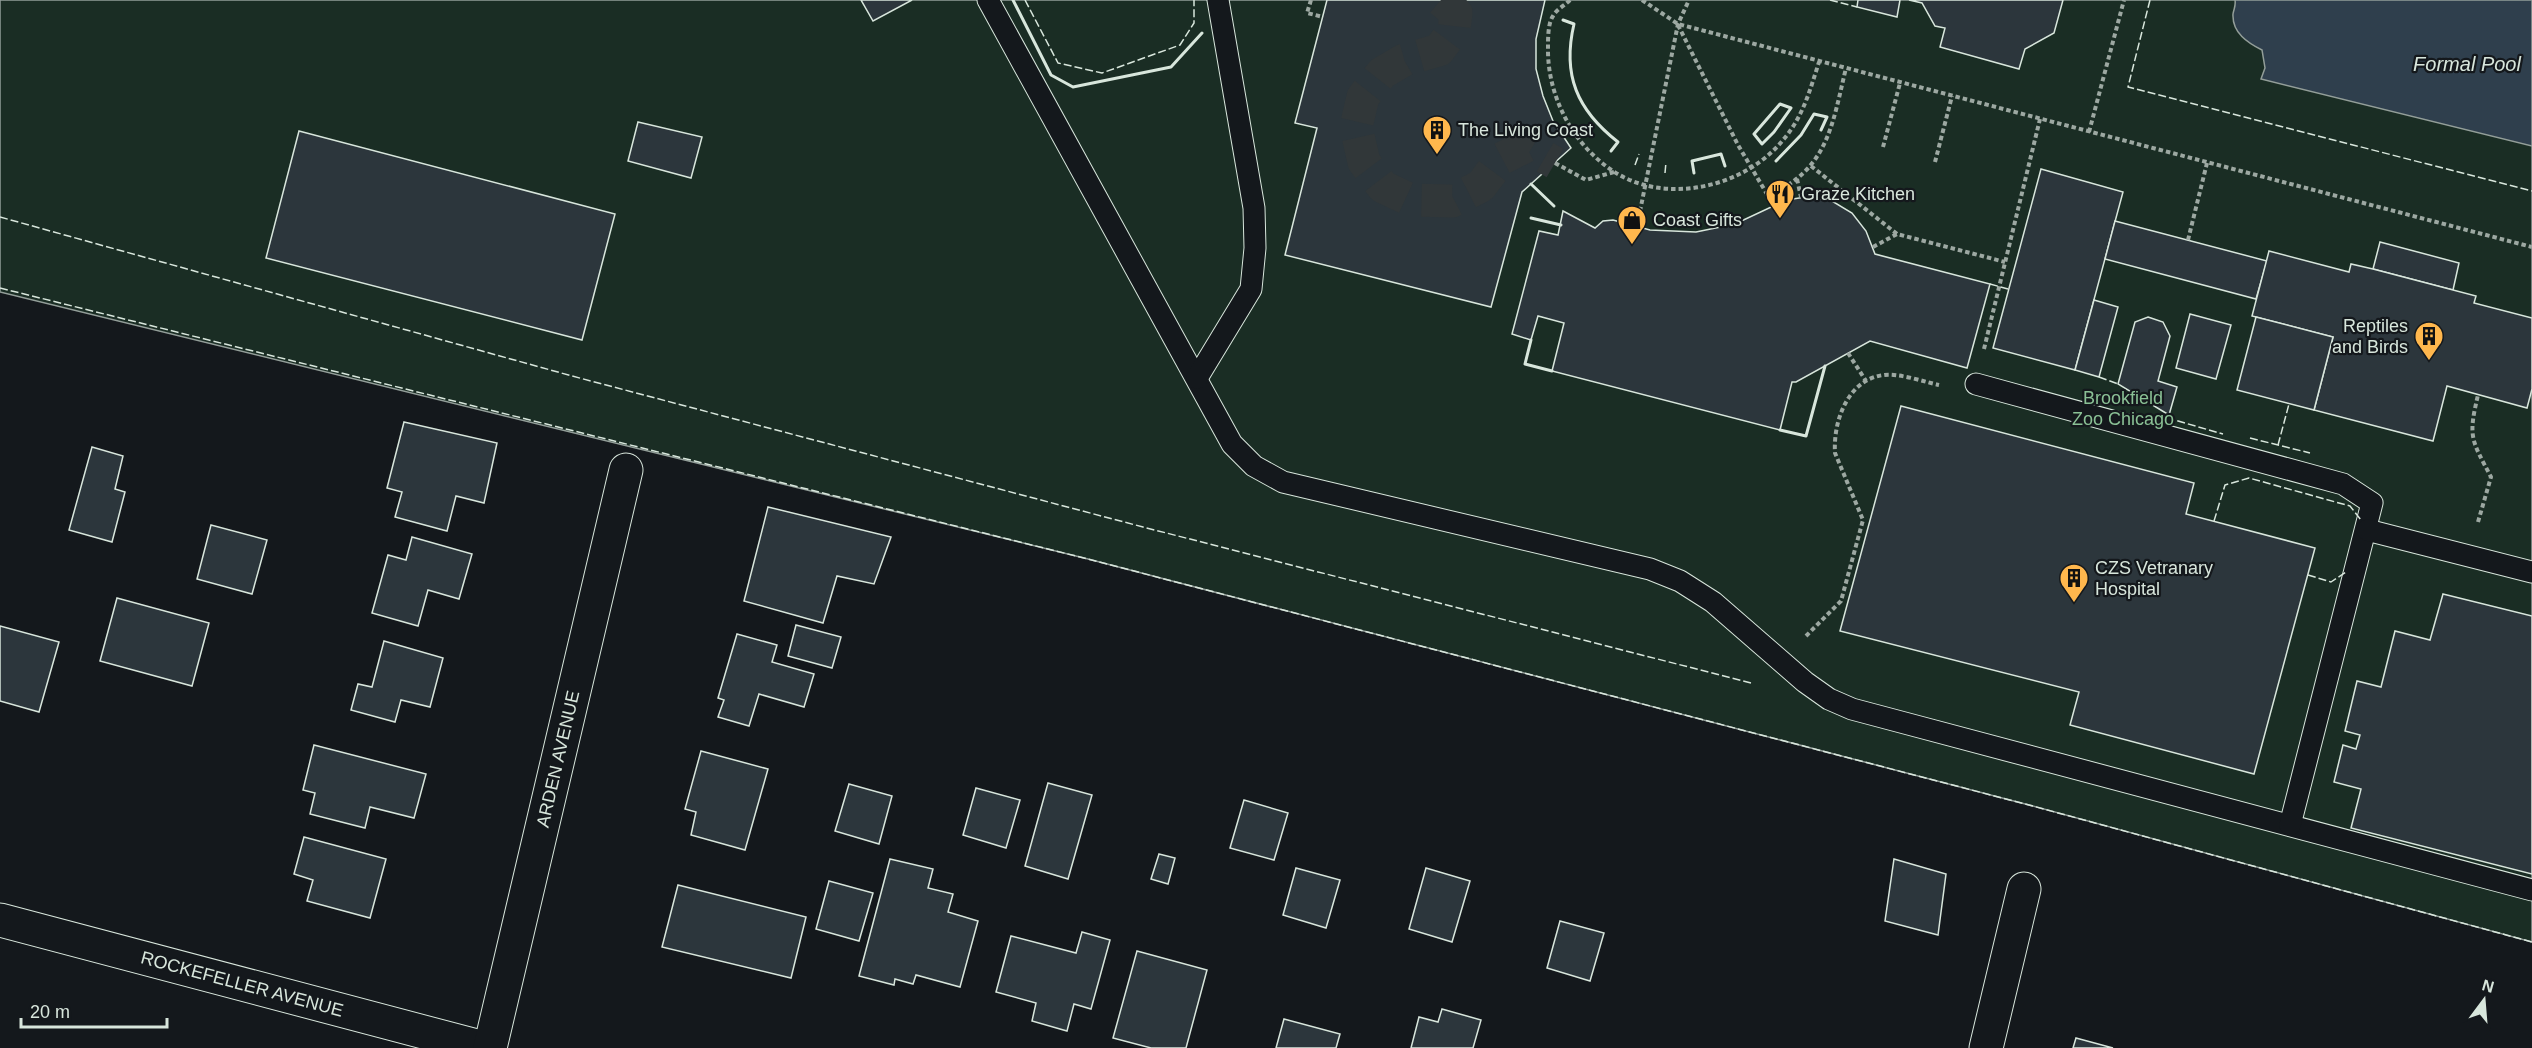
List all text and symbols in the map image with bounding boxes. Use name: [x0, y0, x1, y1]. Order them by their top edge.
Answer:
water label: Formal Pool: [2413, 53, 2521, 75]
building icon: The Living Coast: [1421, 114, 1453, 156]
place label: The Living Coast: [1458, 120, 1593, 140]
restaurant icon: Graze Kitchen: [1764, 178, 1796, 220]
place label: Graze Kitchen: [1801, 184, 1915, 204]
shop icon: Coast Gifts: [1616, 204, 1648, 246]
place label: Coast Gifts: [1653, 210, 1742, 230]
place label: Reptiles and Birds: [2332, 316, 2408, 357]
building icon: Reptiles and Birds: [2413, 320, 2445, 362]
park label: Brookfield Zoo Chicago: [2072, 388, 2174, 429]
place label: CZS Vetranary Hospital: [2095, 558, 2213, 599]
building icon: CZS Vetranary Hospital: [2058, 562, 2090, 604]
street label: ARDEN AVENUE: [533, 689, 583, 829]
street label: ROCKEFELLER AVENUE: [139, 947, 345, 1021]
north arrow: [2454, 970, 2514, 1030]
text: N: [2480, 976, 2496, 996]
scale bar: [21, 991, 166, 1029]
text: 20 m: [30, 1002, 70, 1022]

